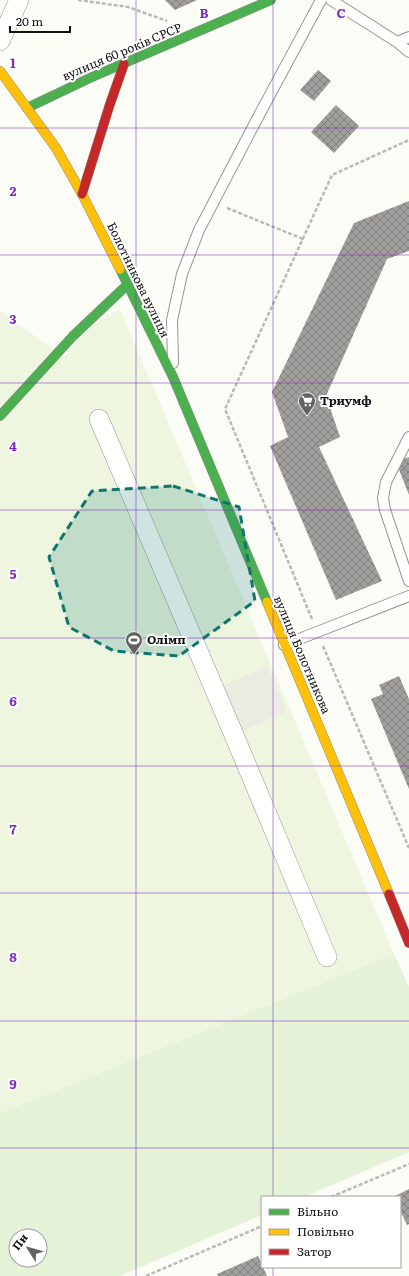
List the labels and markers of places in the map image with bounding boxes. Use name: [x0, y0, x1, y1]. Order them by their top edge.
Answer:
supermarket icon: Триумф: [297, 391, 317, 416]
place label: Триумф: [320, 391, 372, 409]
sports icon: Олімп: [124, 630, 144, 655]
place label: Олімп: [147, 630, 186, 648]

